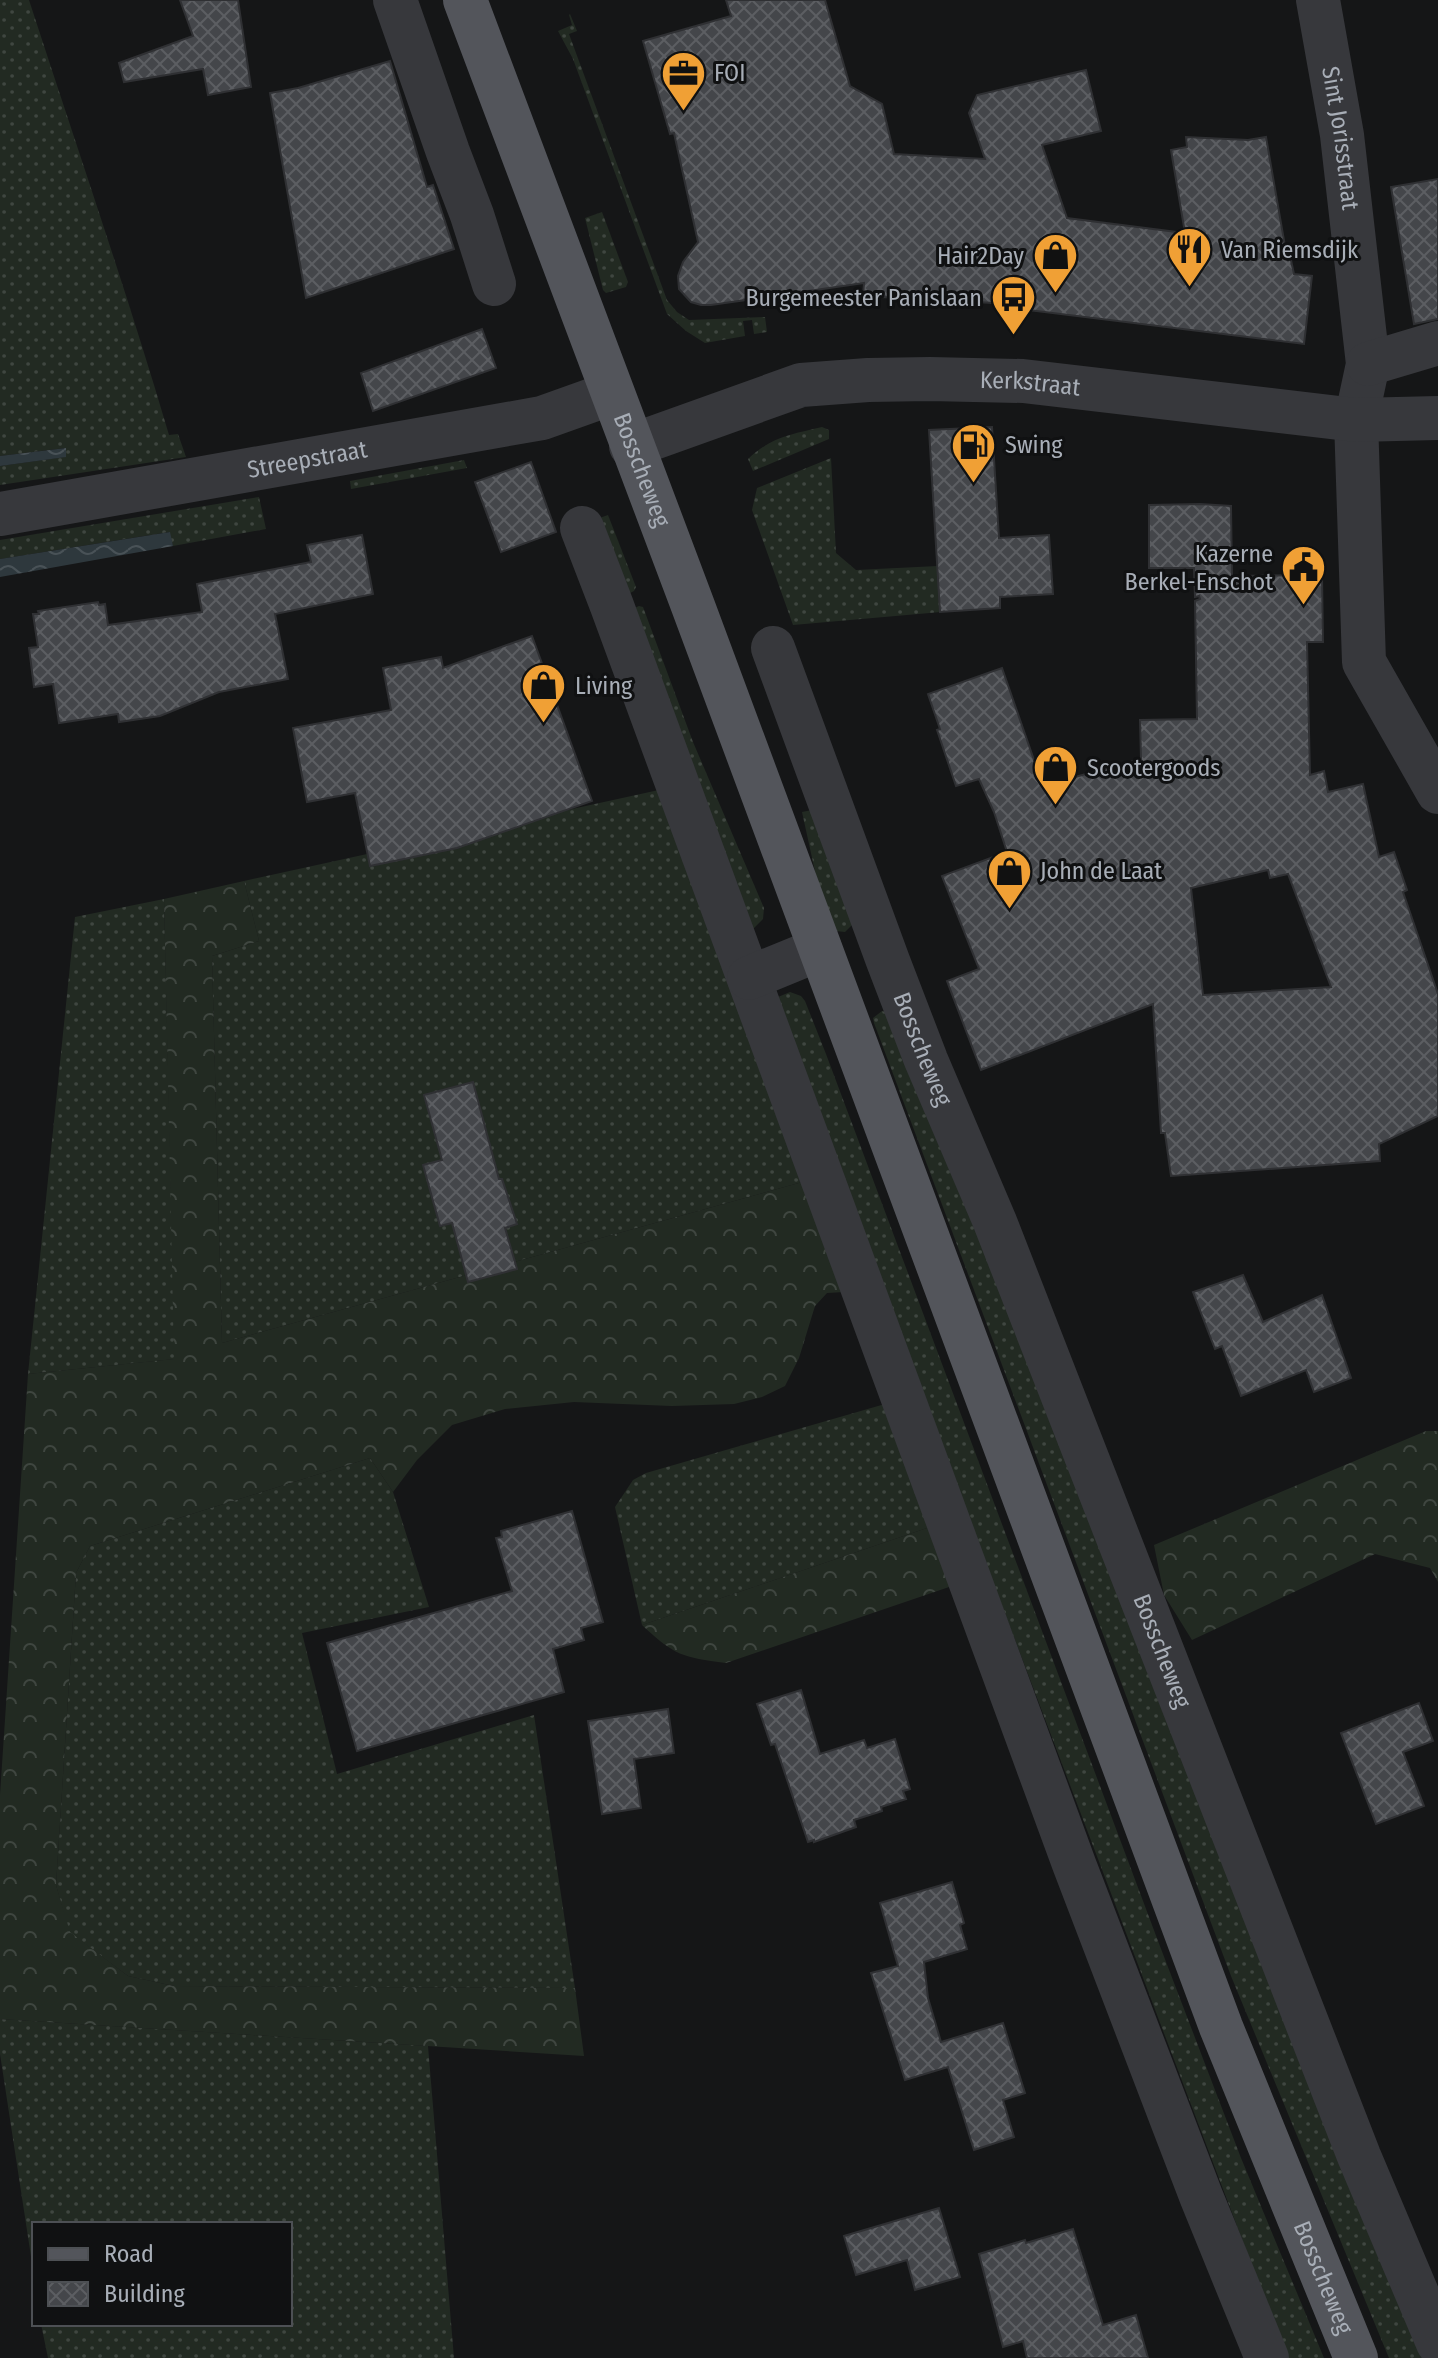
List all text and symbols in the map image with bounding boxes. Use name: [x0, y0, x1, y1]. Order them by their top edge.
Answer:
office icon: FOI: [659, 49, 707, 112]
place label: FOI: [714, 59, 745, 87]
street label: Sint Jorisstraat: [1316, 64, 1364, 212]
restaurant icon: Van Riemsdijk: [1166, 226, 1214, 289]
shop icon: Hair2Day: [1031, 232, 1079, 295]
place label: Van Riemsdijk: [1221, 236, 1359, 264]
place label: Hair2Day: [937, 242, 1024, 270]
bus stop icon: Burgemeester Panislaan: [989, 274, 1037, 337]
place label: Burgemeester Panislaan: [745, 284, 982, 312]
street label: Kerkstraat: [980, 366, 1082, 402]
street label: Bosscheweg: [608, 409, 676, 531]
fuel station icon: Swing: [950, 421, 998, 484]
place label: Swing: [1005, 431, 1063, 459]
street label: Streepstraat: [245, 435, 369, 484]
place label: Kazerne Berkel-Enschot: [1125, 540, 1273, 596]
public building icon: Kazerne Berkel-Enschot: [1280, 544, 1328, 607]
shop icon: Living: [520, 662, 568, 725]
place label: Living: [575, 672, 633, 700]
shop icon: Scootergoods: [1032, 744, 1080, 807]
place label: Scootergoods: [1087, 754, 1221, 782]
shop icon: John de Laat: [985, 847, 1033, 910]
place label: John de Laat: [1040, 857, 1162, 885]
street label: Bosscheweg: [887, 988, 958, 1111]
street label: Bosscheweg: [1127, 1590, 1197, 1713]
street label: Bosscheweg: [1288, 2217, 1359, 2339]
legend: [32, 2222, 292, 2326]
text: Road: [104, 2240, 154, 2268]
text: Building: [104, 2280, 186, 2308]

